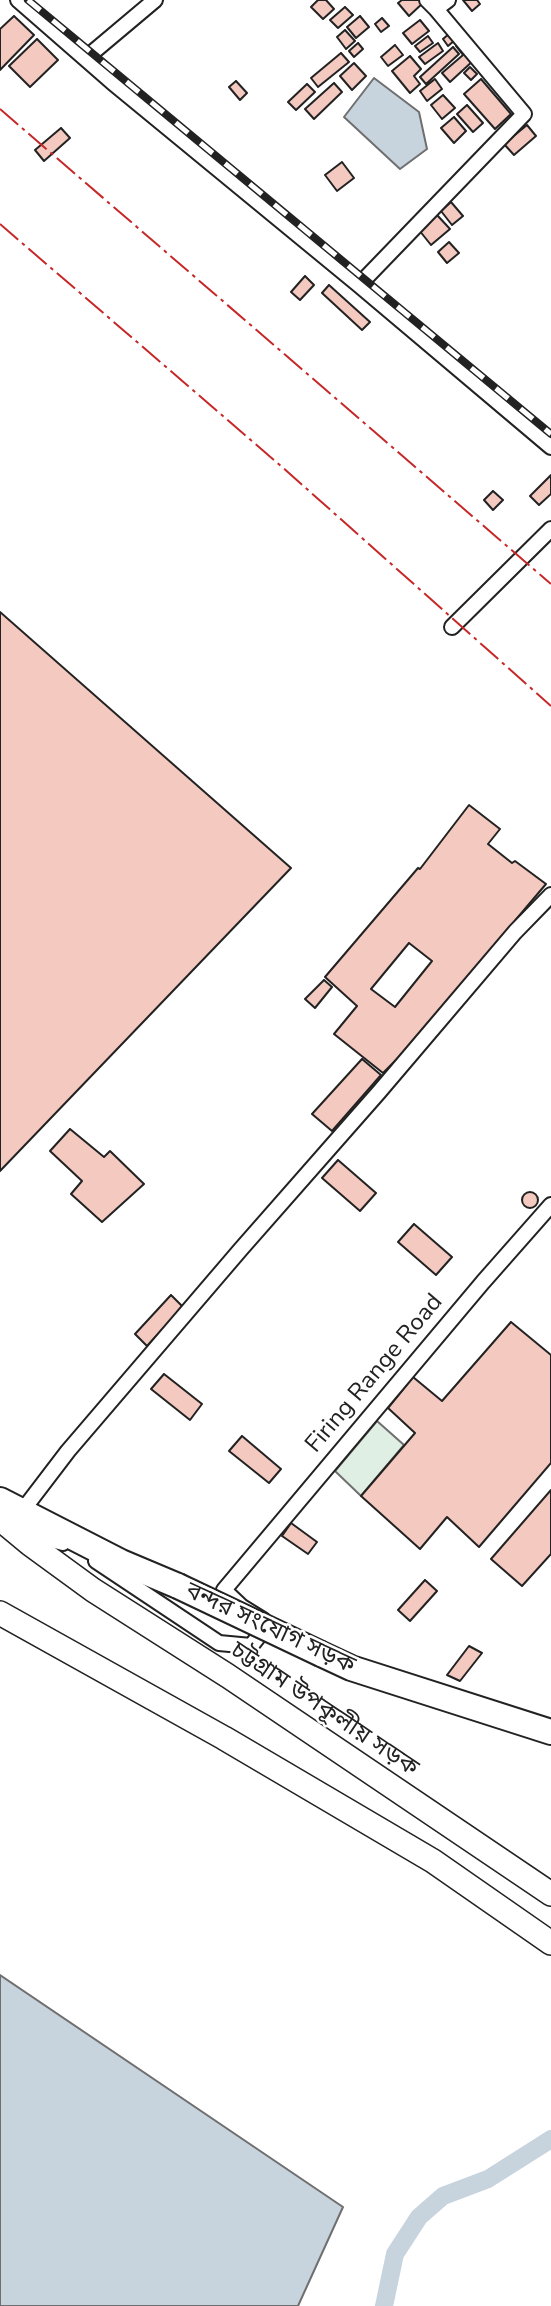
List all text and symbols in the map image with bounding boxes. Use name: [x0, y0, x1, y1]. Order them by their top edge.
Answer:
street label: Firing Range Road: [300, 1289, 450, 1459]
street label: বন্দর সংযোগ সড়ক: [181, 1577, 359, 1681]
street label: চট্টগ্রাম উপকূলীয় সড়ক: [225, 1636, 423, 1784]

